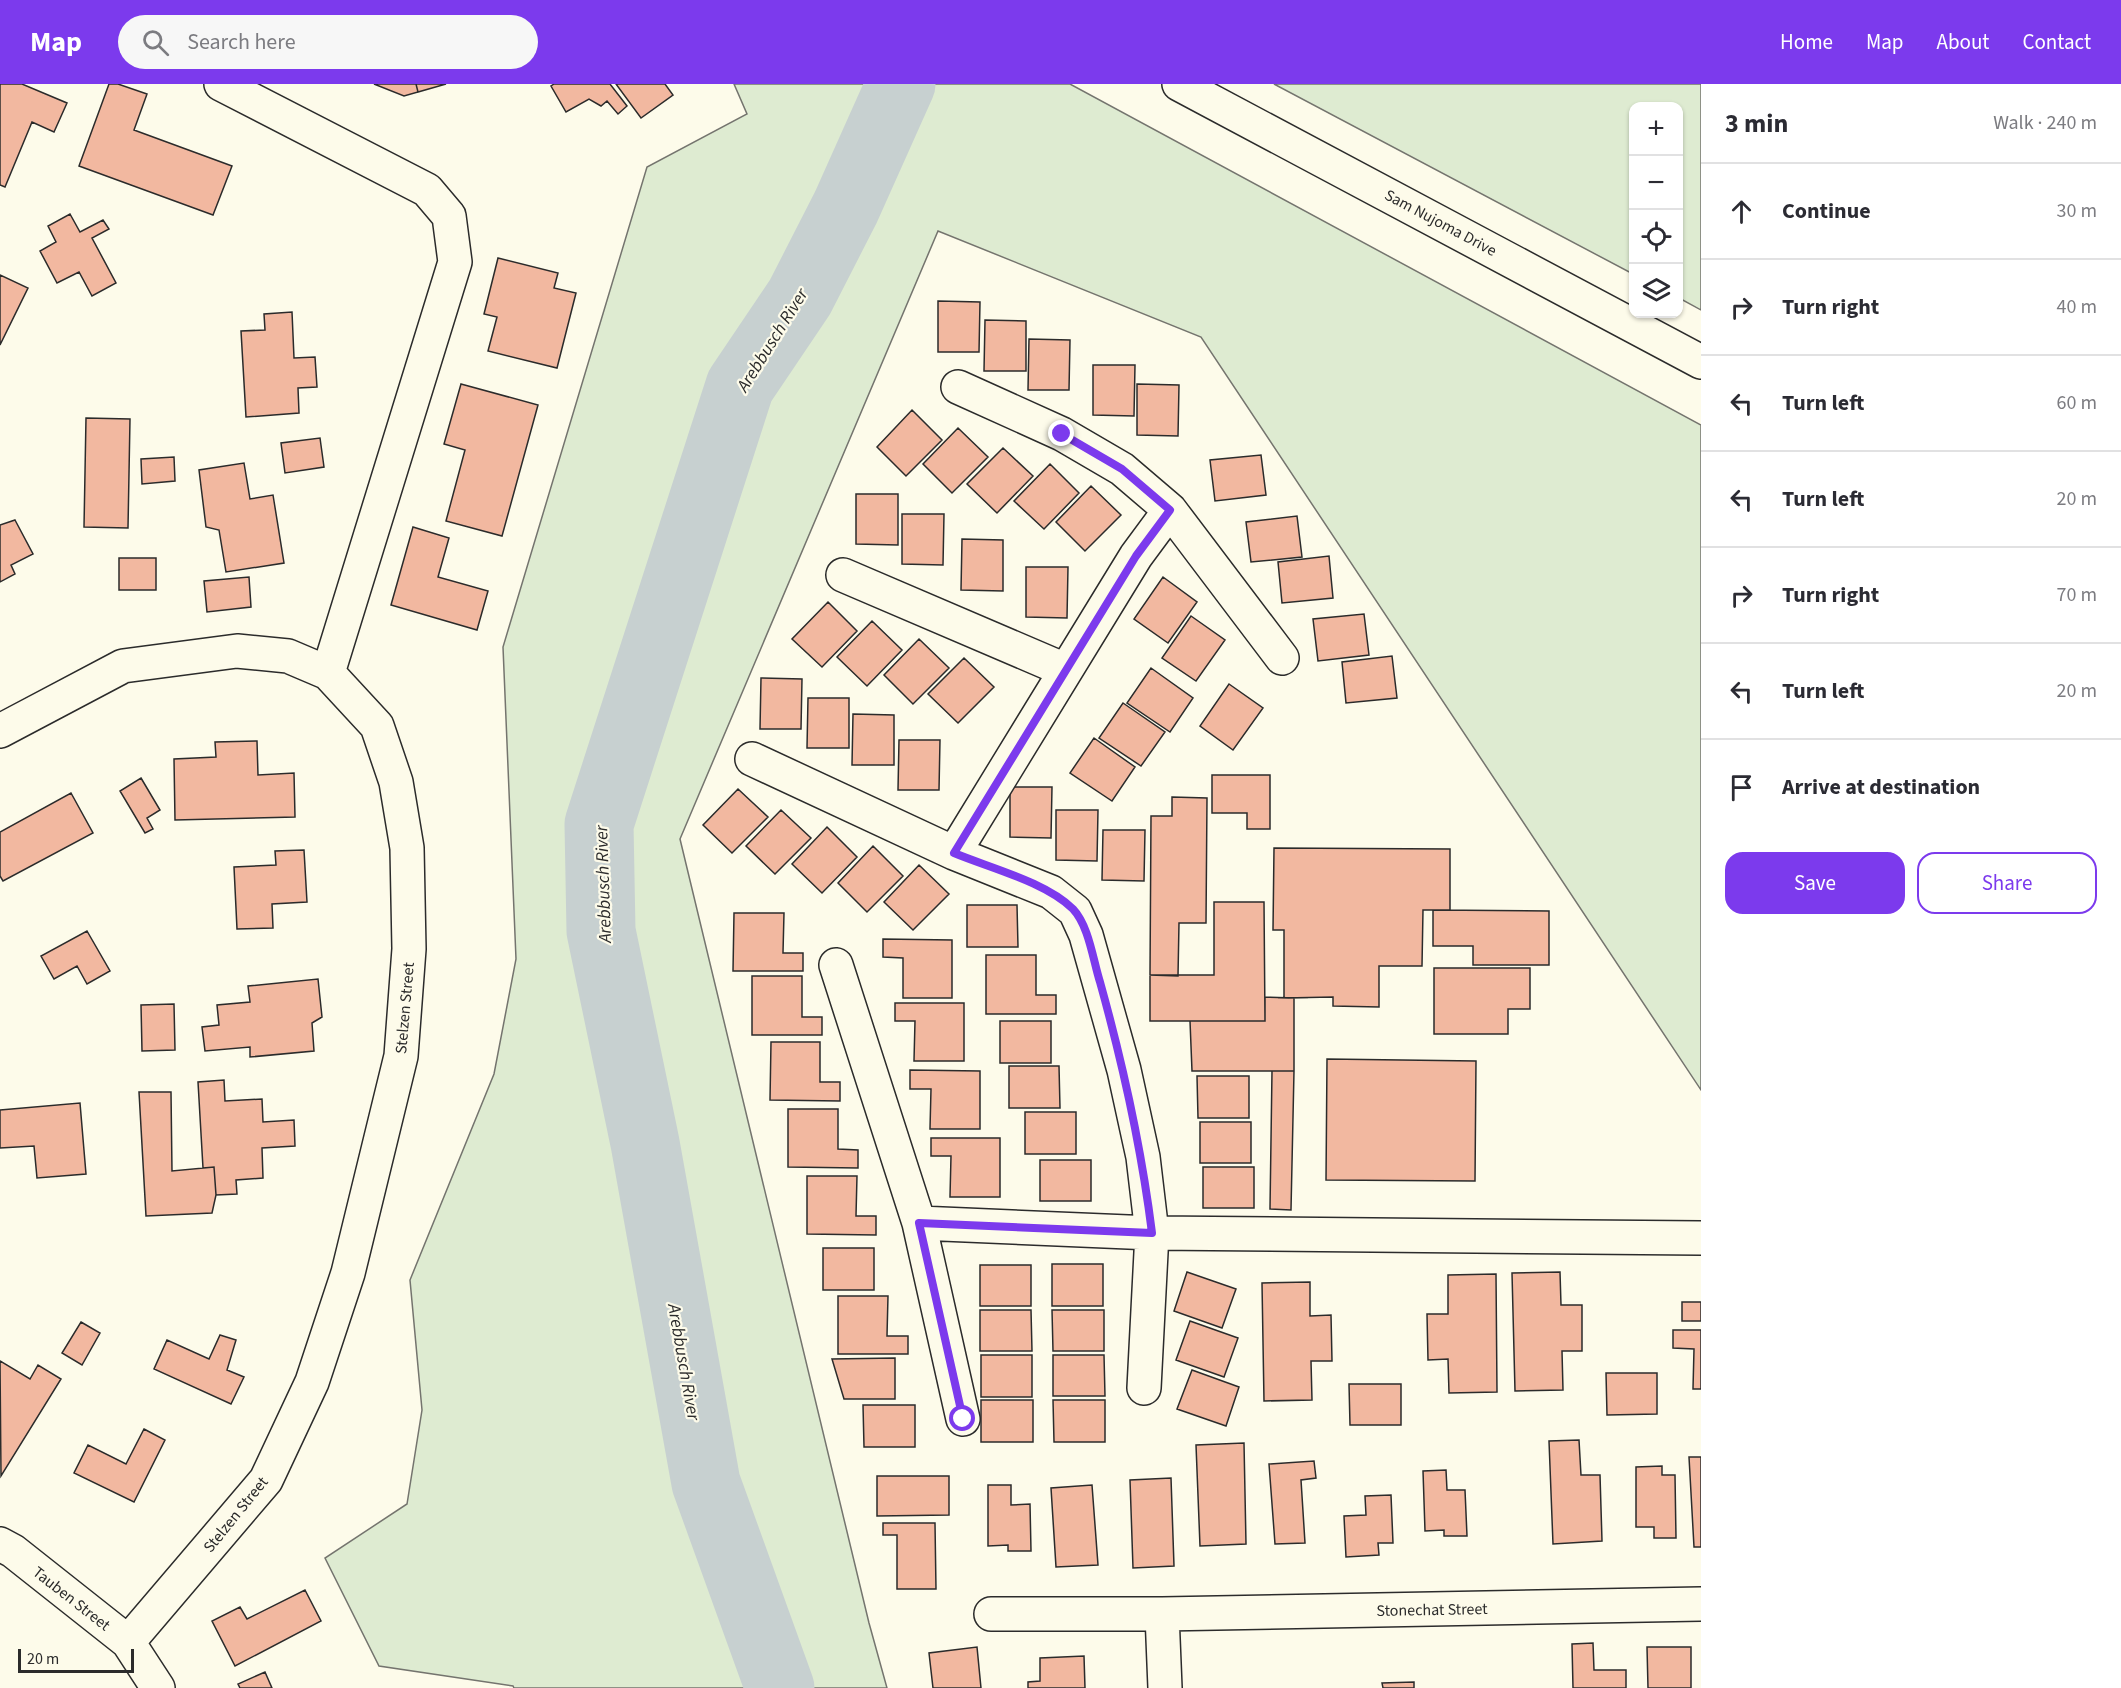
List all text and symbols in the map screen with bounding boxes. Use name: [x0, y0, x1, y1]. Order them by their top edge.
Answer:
search box: [118, 15, 538, 69]
text: Map: [30, 22, 82, 62]
icon: search: [139, 26, 172, 59]
text: Search here: [187, 26, 296, 58]
text: Home: [1780, 27, 1833, 57]
text: Map: [1866, 27, 1904, 57]
text: About: [1937, 27, 1989, 57]
text: Contact: [2022, 27, 2091, 57]
map controls: [1629, 102, 1683, 318]
button: +: [1629, 102, 1683, 156]
text: 3 min: [1725, 105, 1788, 142]
text: Walk · 240 m: [1993, 109, 2097, 137]
button: −: [1629, 156, 1683, 210]
street label: Sam Nujoma Drive: [1381, 184, 1500, 262]
icon: ahead: [1725, 195, 1758, 228]
text: Continue: [1782, 195, 1871, 227]
text: 30 m: [2057, 197, 2097, 225]
button: locate: [1629, 210, 1683, 264]
button: layers: [1629, 264, 1683, 318]
water label: Arebbusch River: [730, 283, 815, 398]
icon: right: [1725, 291, 1758, 324]
text: Turn right: [1782, 291, 1879, 323]
text: 40 m: [2057, 293, 2097, 321]
icon: left: [1725, 387, 1758, 420]
text: Turn left: [1782, 387, 1864, 419]
text: 60 m: [2057, 389, 2097, 417]
route end: [1048, 420, 1074, 446]
icon: left: [1725, 483, 1758, 516]
text: Turn left: [1782, 483, 1864, 515]
text: 20 m: [2057, 485, 2097, 513]
icon: right: [1725, 579, 1758, 612]
text: Turn right: [1782, 579, 1879, 611]
text: 70 m: [2057, 581, 2097, 609]
icon: left: [1725, 675, 1758, 708]
text: Turn left: [1782, 675, 1864, 707]
text: 20 m: [2057, 677, 2097, 705]
icon: arrive: [1725, 771, 1758, 804]
text: Arrive at destination: [1782, 771, 1980, 803]
water label: Arebbusch River: [589, 824, 618, 944]
button: Save: [1725, 852, 1905, 914]
button: Share: [1917, 852, 2097, 914]
street label: Stelzen Street: [390, 961, 420, 1055]
water label: Arebbusch River: [661, 1301, 706, 1423]
route start: [949, 1405, 975, 1431]
street label: Stelzen Street: [198, 1472, 274, 1557]
street label: Tauben Street: [28, 1561, 115, 1636]
street label: Stonechat Street: [1376, 1598, 1488, 1622]
scale bar: [18, 1646, 134, 1674]
text: 20 m: [27, 1648, 59, 1670]

